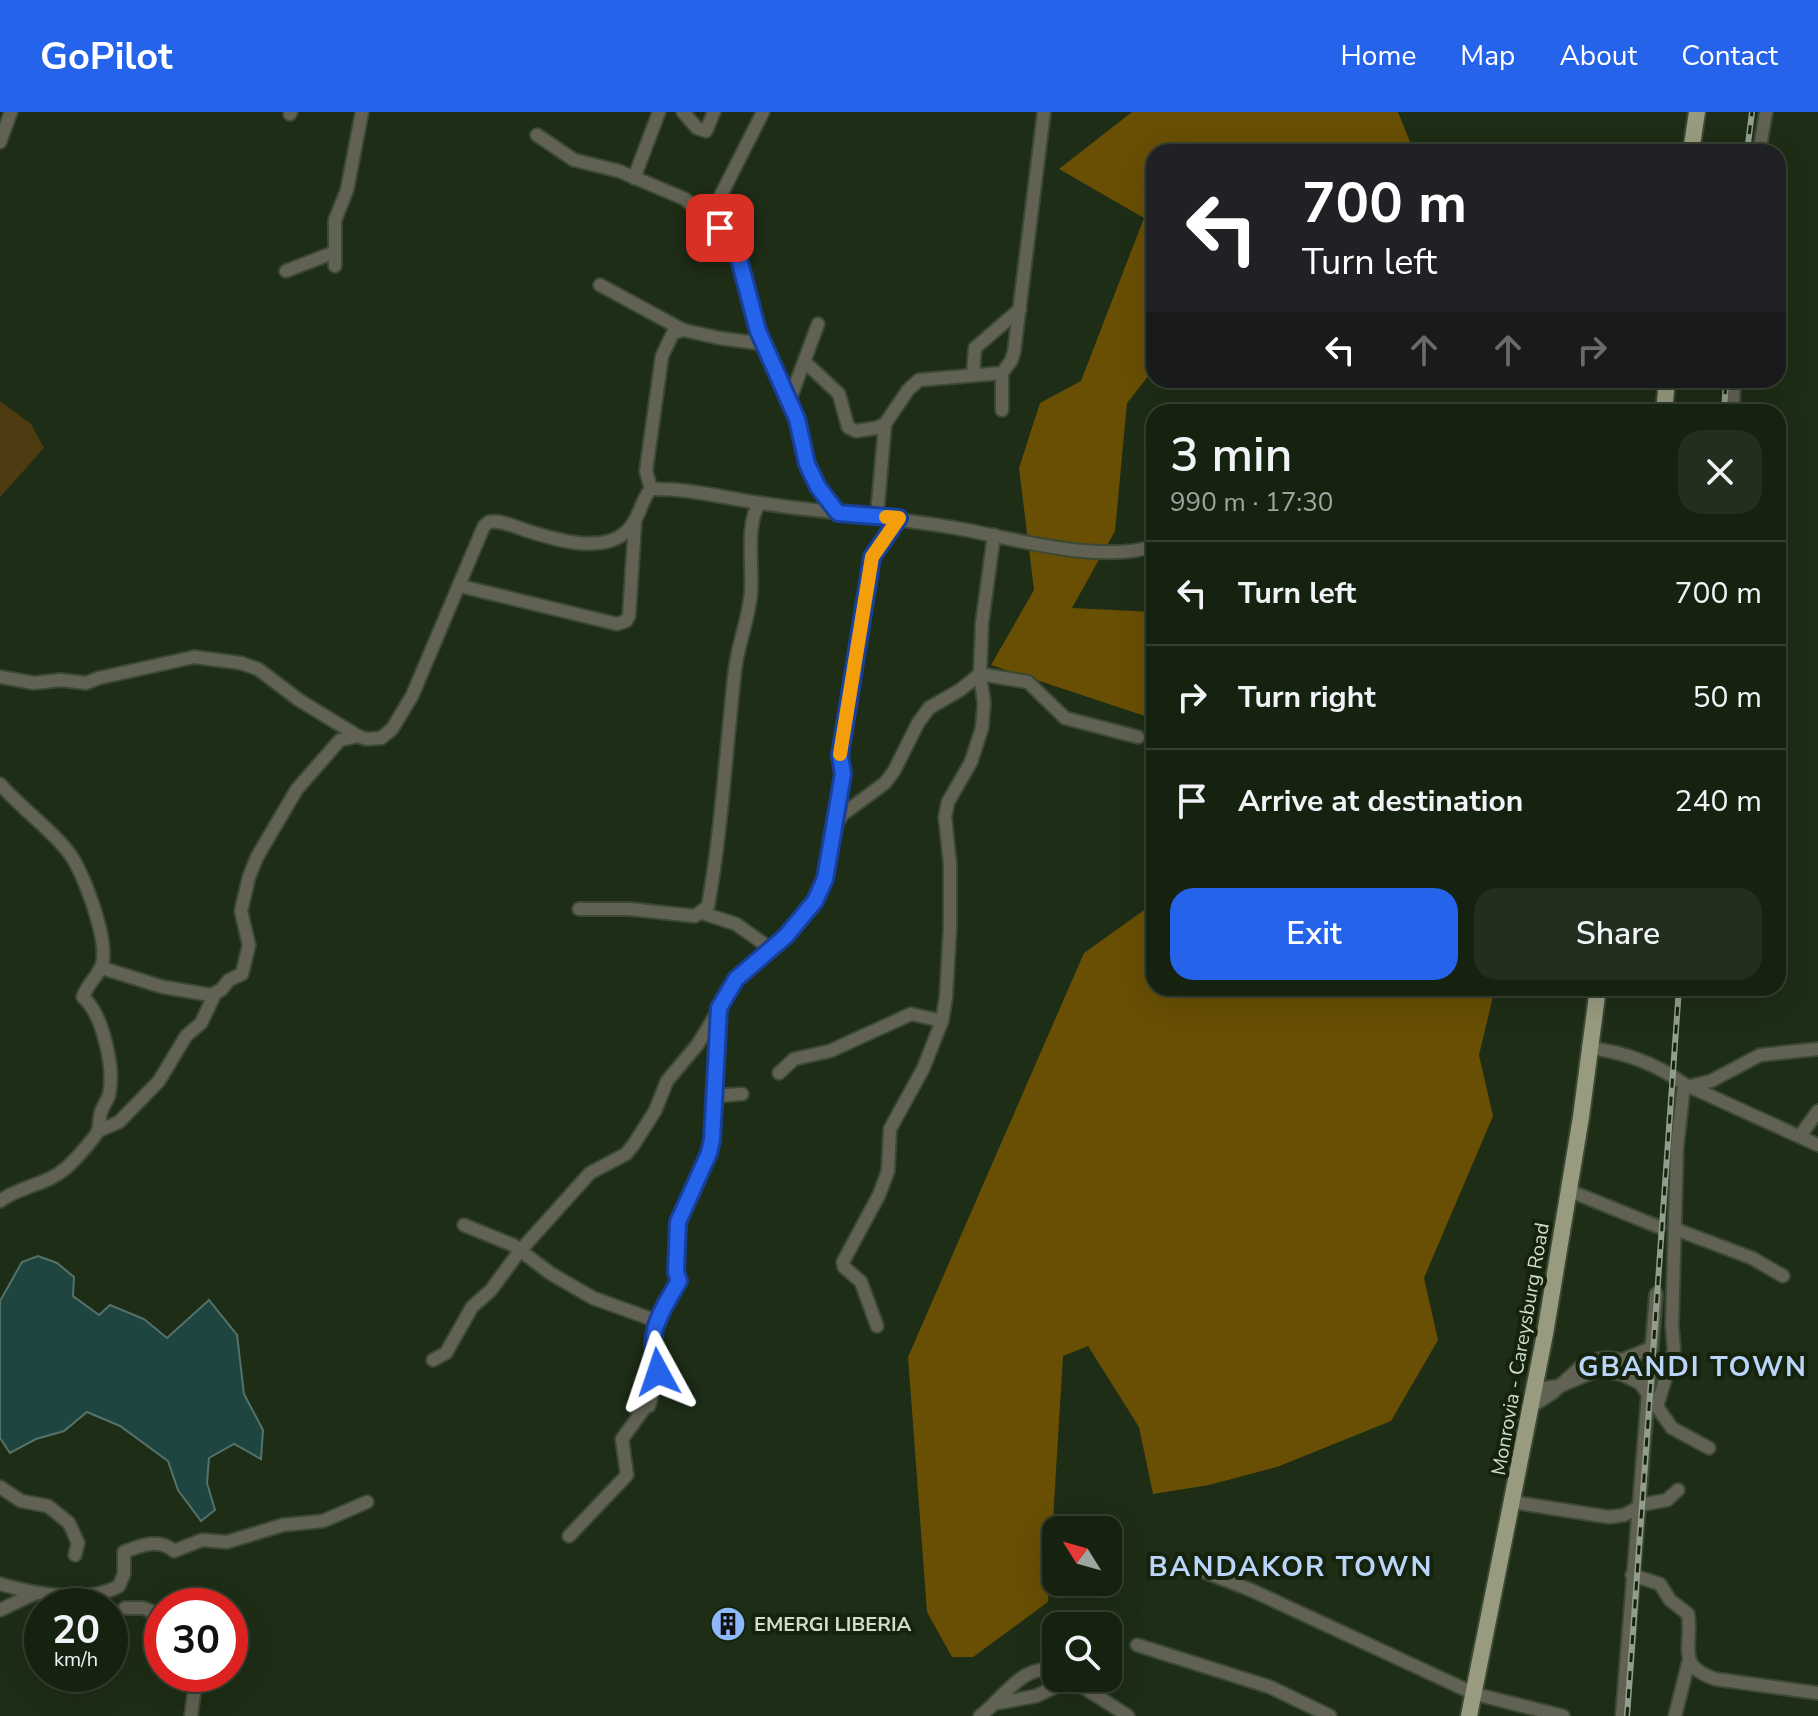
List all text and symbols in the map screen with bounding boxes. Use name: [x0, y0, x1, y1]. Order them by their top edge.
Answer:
text: GoPilot: [40, 31, 173, 82]
text: Home: [1341, 37, 1416, 75]
text: Map: [1460, 37, 1515, 75]
text: About: [1559, 37, 1637, 75]
text: Contact: [1681, 37, 1778, 75]
text: 700 m: [1302, 165, 1467, 242]
icon: left: [1170, 176, 1274, 280]
pin: [686, 194, 754, 262]
icon: arrive: [698, 206, 742, 250]
text: Turn left: [1302, 238, 1437, 287]
icon: left: [1318, 328, 1362, 372]
icon: ahead: [1402, 328, 1446, 372]
icon: ahead: [1486, 328, 1530, 372]
icon: right: [1570, 328, 1614, 372]
text: 3 min: [1170, 422, 1292, 488]
button: close: [1678, 430, 1762, 514]
text: 990 m · 17:30: [1170, 485, 1333, 520]
icon: left: [1170, 571, 1214, 615]
text: Turn left: [1238, 573, 1356, 614]
text: 700 m: [1675, 573, 1762, 614]
icon: right: [1170, 675, 1214, 719]
text: Turn right: [1238, 677, 1376, 718]
text: 50 m: [1693, 677, 1762, 718]
icon: arrive: [1170, 779, 1214, 823]
text: Arrive at destination: [1238, 781, 1523, 822]
text: 240 m: [1675, 781, 1762, 822]
button: Exit: [1170, 888, 1458, 980]
button: Share: [1474, 888, 1762, 980]
street label: Monrovia - Careysburg Road: [1485, 1221, 1556, 1478]
position arrow: [616, 1330, 700, 1414]
district label: GBANDI TOWN: [1578, 1348, 1808, 1386]
north arrow: [1042, 1516, 1122, 1596]
map controls: [1042, 1516, 1122, 1692]
district label: BANDAKOR TOWN: [1149, 1548, 1433, 1586]
speed limit sign: 30: [144, 1588, 248, 1692]
text: 20: [52, 1603, 100, 1657]
building icon: EMERGI LIBERIA: [709, 1605, 747, 1643]
place label: EMERGI LIBERIA: [754, 1611, 911, 1638]
button: search: [1042, 1612, 1122, 1692]
text: km/h: [54, 1646, 98, 1673]

